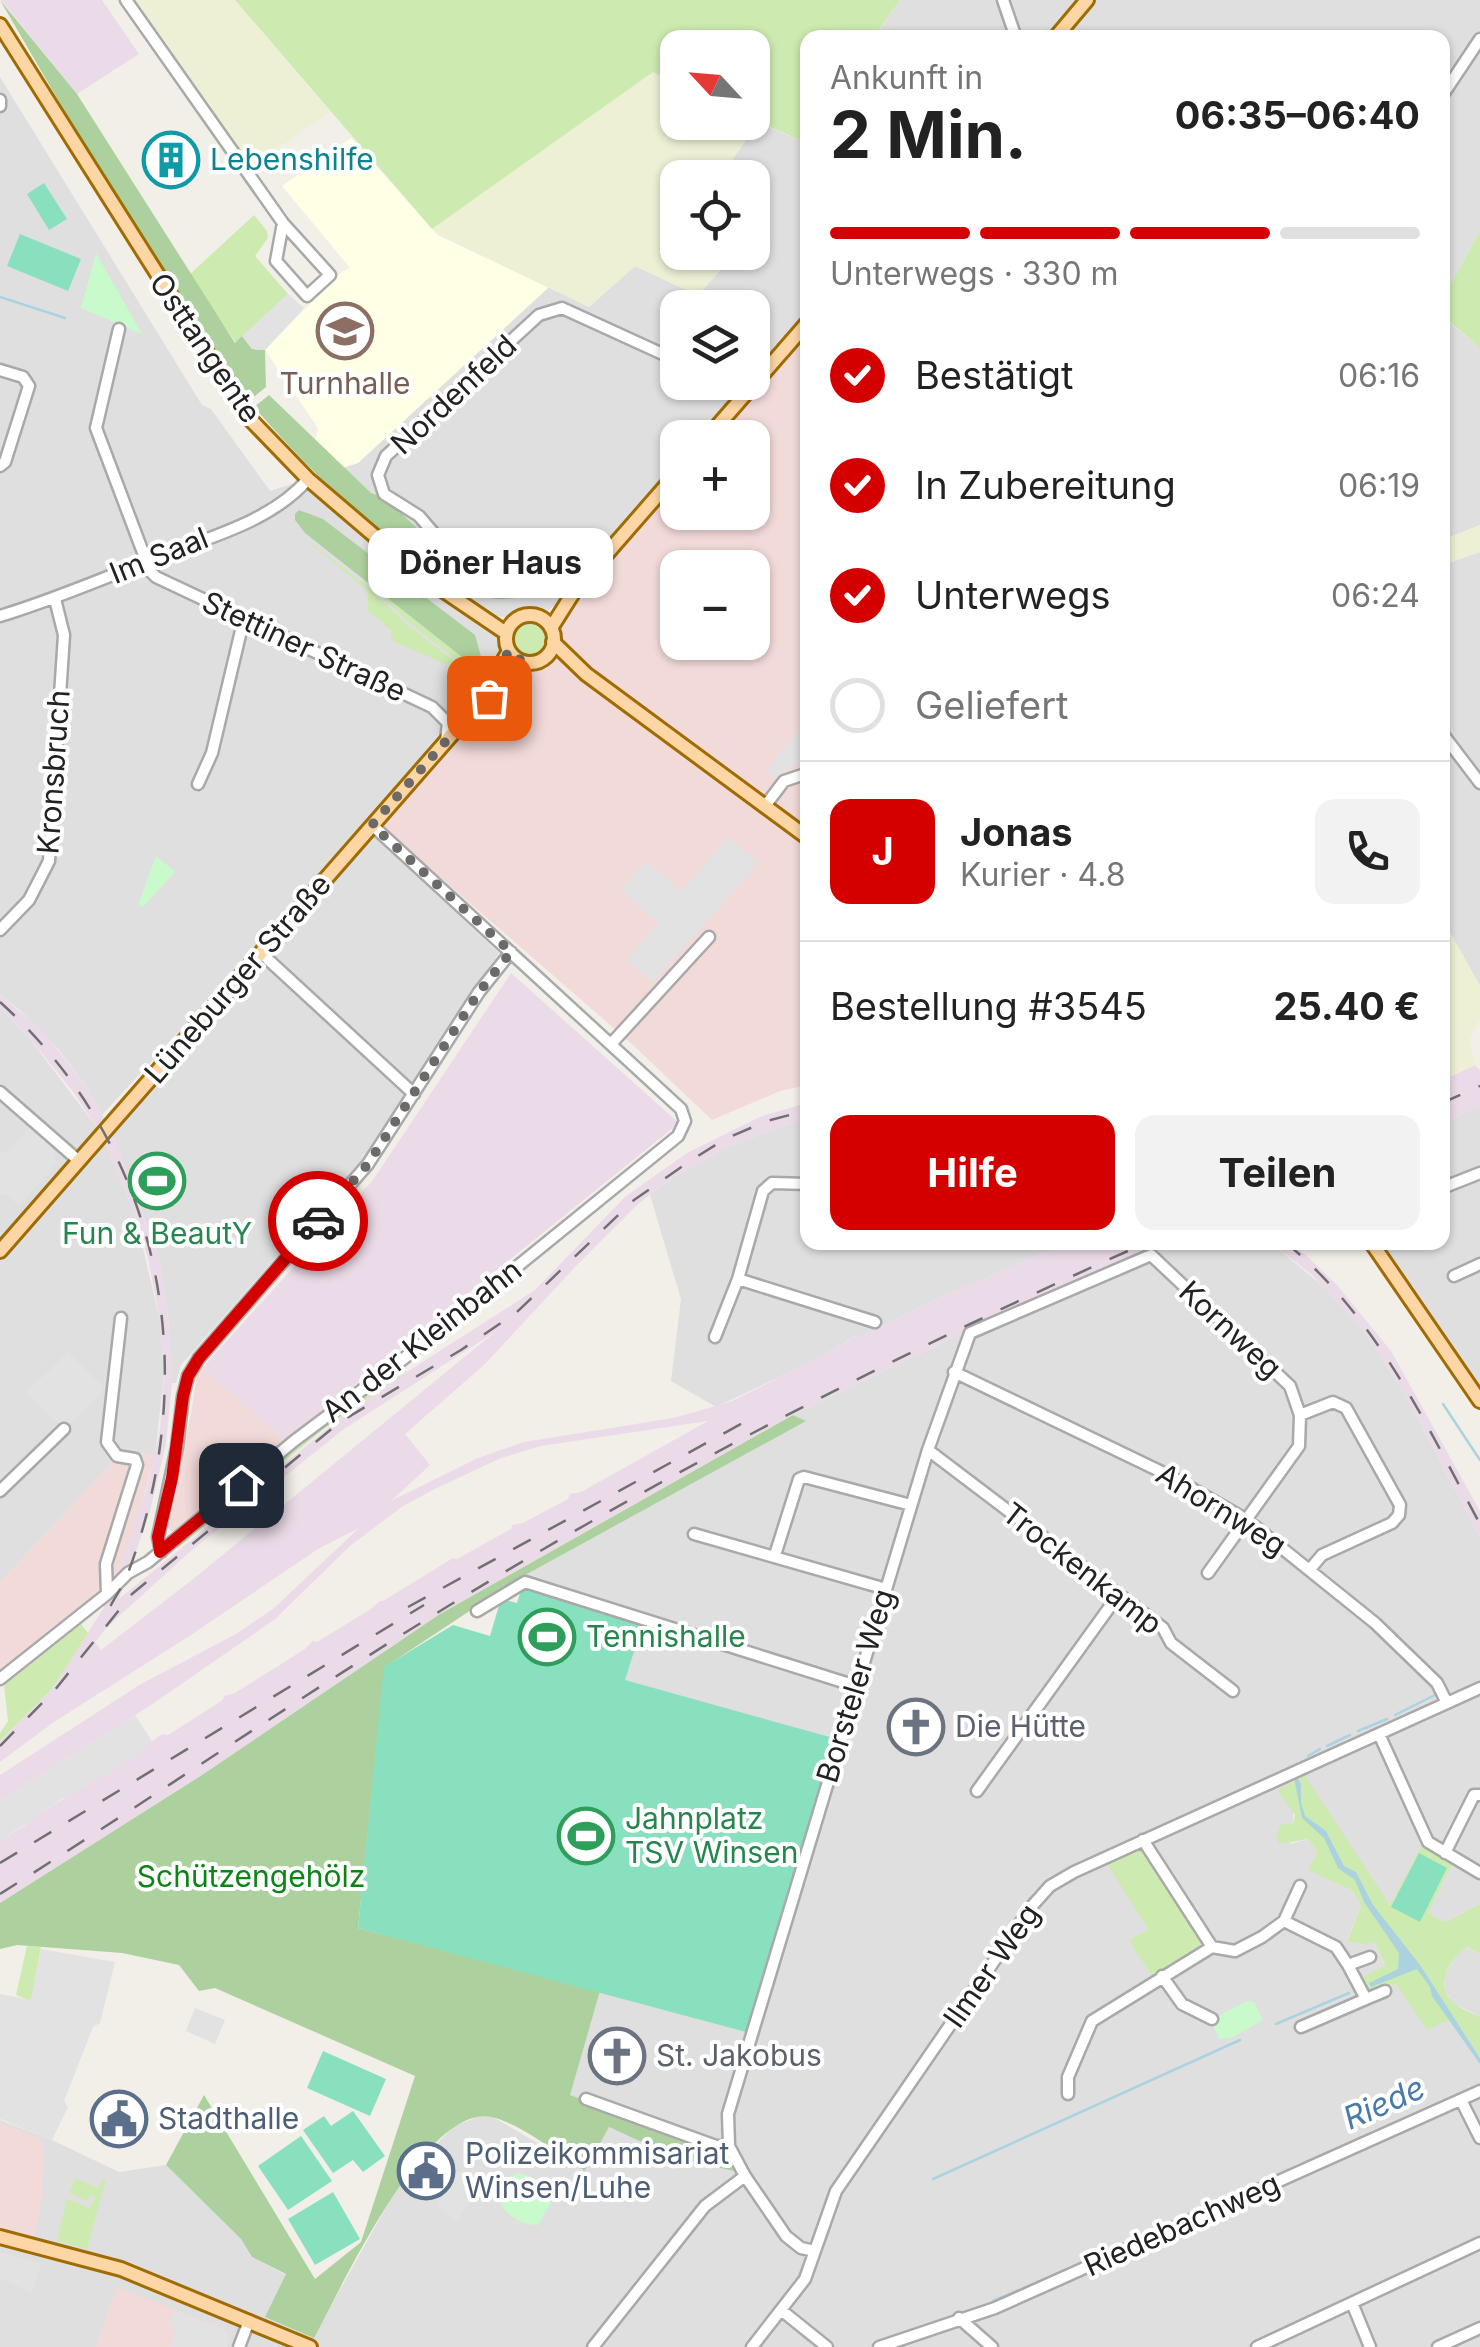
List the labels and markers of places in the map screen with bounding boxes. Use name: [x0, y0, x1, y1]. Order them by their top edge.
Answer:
building icon: Lebenshilfe: [141, 130, 201, 190]
place label: Lebenshilfe: [210, 141, 374, 177]
school or university icon: Turnhalle: [315, 301, 375, 361]
place label: Turnhalle: [280, 365, 411, 401]
callout: Döner Haus: [366, 528, 612, 598]
pin: [447, 656, 532, 741]
sports icon: Fun & BeautY: [127, 1151, 187, 1211]
place label: Fun & BeautY: [62, 1215, 252, 1251]
pin: [199, 1443, 284, 1528]
sports icon: Tennishalle: [517, 1607, 577, 1667]
place label: Tennishalle: [586, 1618, 746, 1654]
church icon: Die Hütte: [886, 1697, 946, 1757]
place label: Die Hütte: [955, 1708, 1086, 1744]
place label: Jahnplatz TSV Winsen: [625, 1800, 798, 1870]
sports icon: Jahnplatz TSV Winsen: [556, 1806, 616, 1866]
church icon: St. Jakobus: [587, 2026, 647, 2086]
place label: St. Jakobus: [656, 2037, 822, 2073]
public building icon: Stadthalle: [89, 2089, 149, 2149]
place label: Stadthalle: [158, 2100, 299, 2136]
place label: Polizeikommisariat Winsen/Luhe: [465, 2135, 730, 2205]
public building icon: Polizeikommisariat Winsen/Luhe: [396, 2141, 456, 2201]

